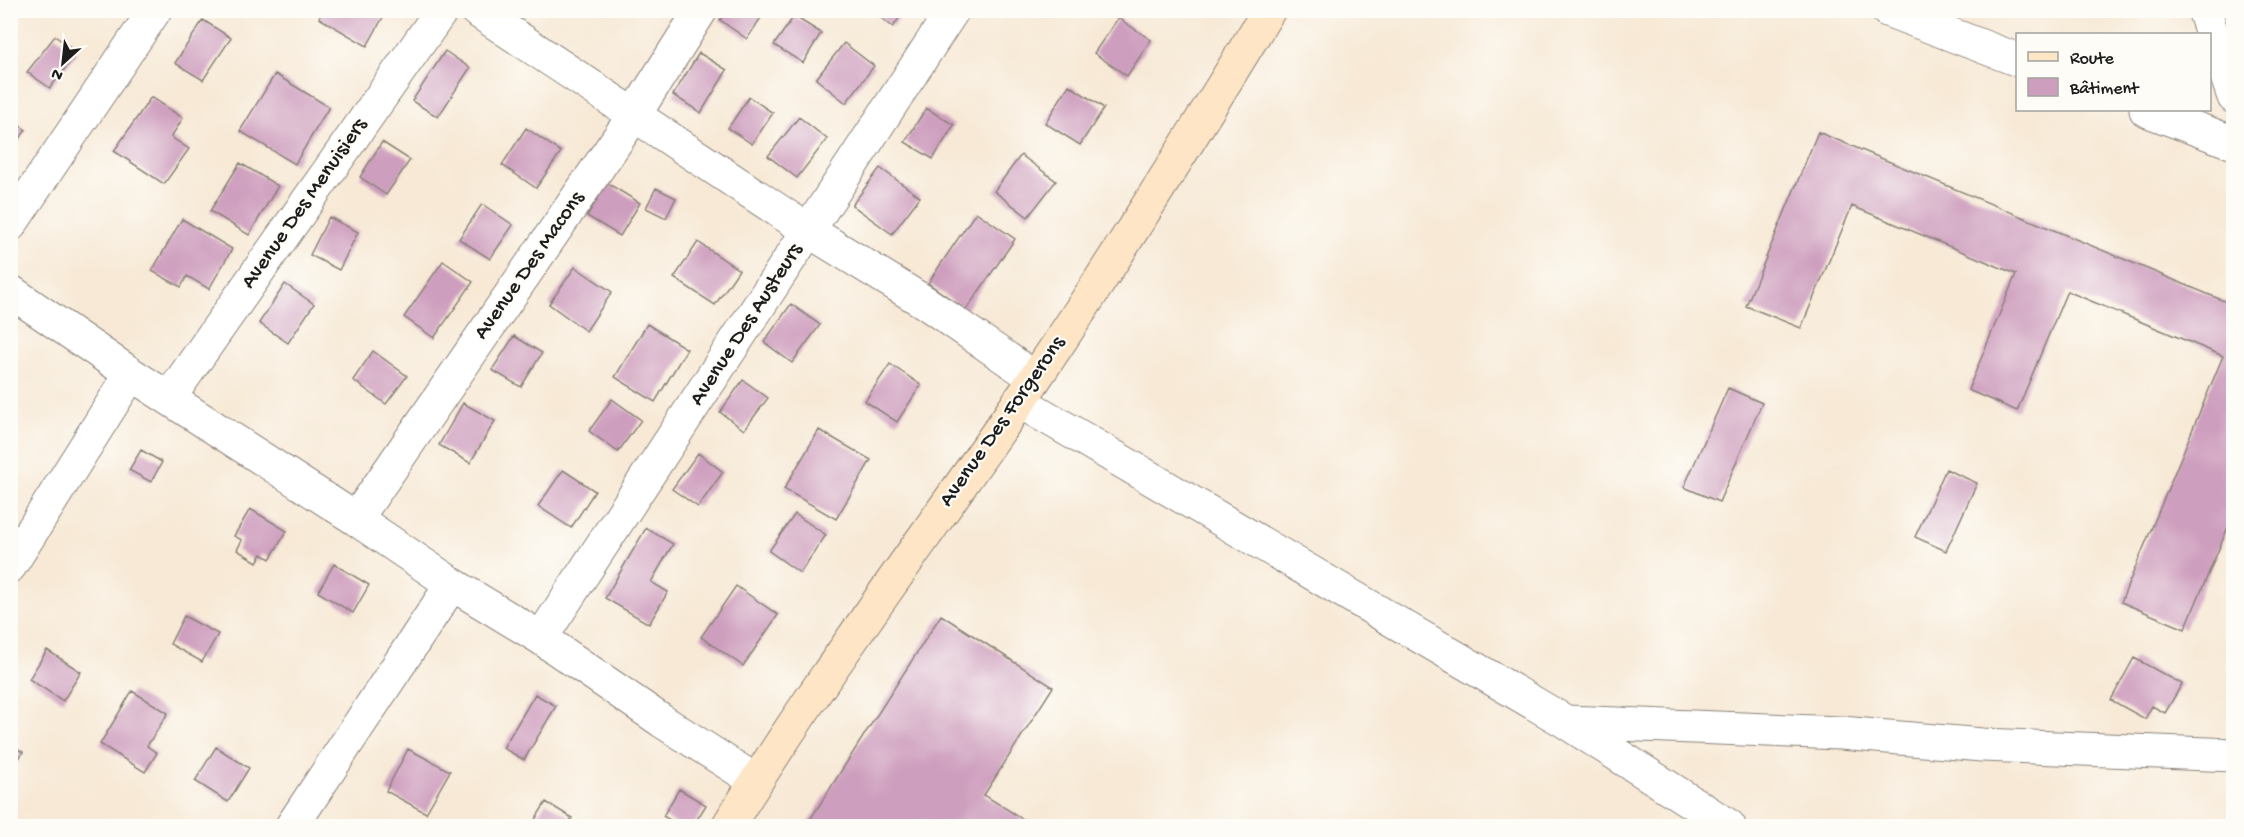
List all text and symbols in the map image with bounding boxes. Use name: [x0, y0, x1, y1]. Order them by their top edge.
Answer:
north arrow: [33, 33, 93, 93]
legend: [2016, 33, 2211, 111]
text: Route: [2070, 49, 2115, 70]
text: N: [48, 62, 67, 84]
text: Bâtiment: [2069, 79, 2140, 100]
street label: Avenue Des Menuisiers: [236, 113, 374, 294]
street label: Avenue Des Macons: [469, 186, 591, 345]
street label: Avenue Des Austeurs: [685, 238, 810, 411]
street label: Avenue Des Forgerons: [934, 331, 1072, 512]

